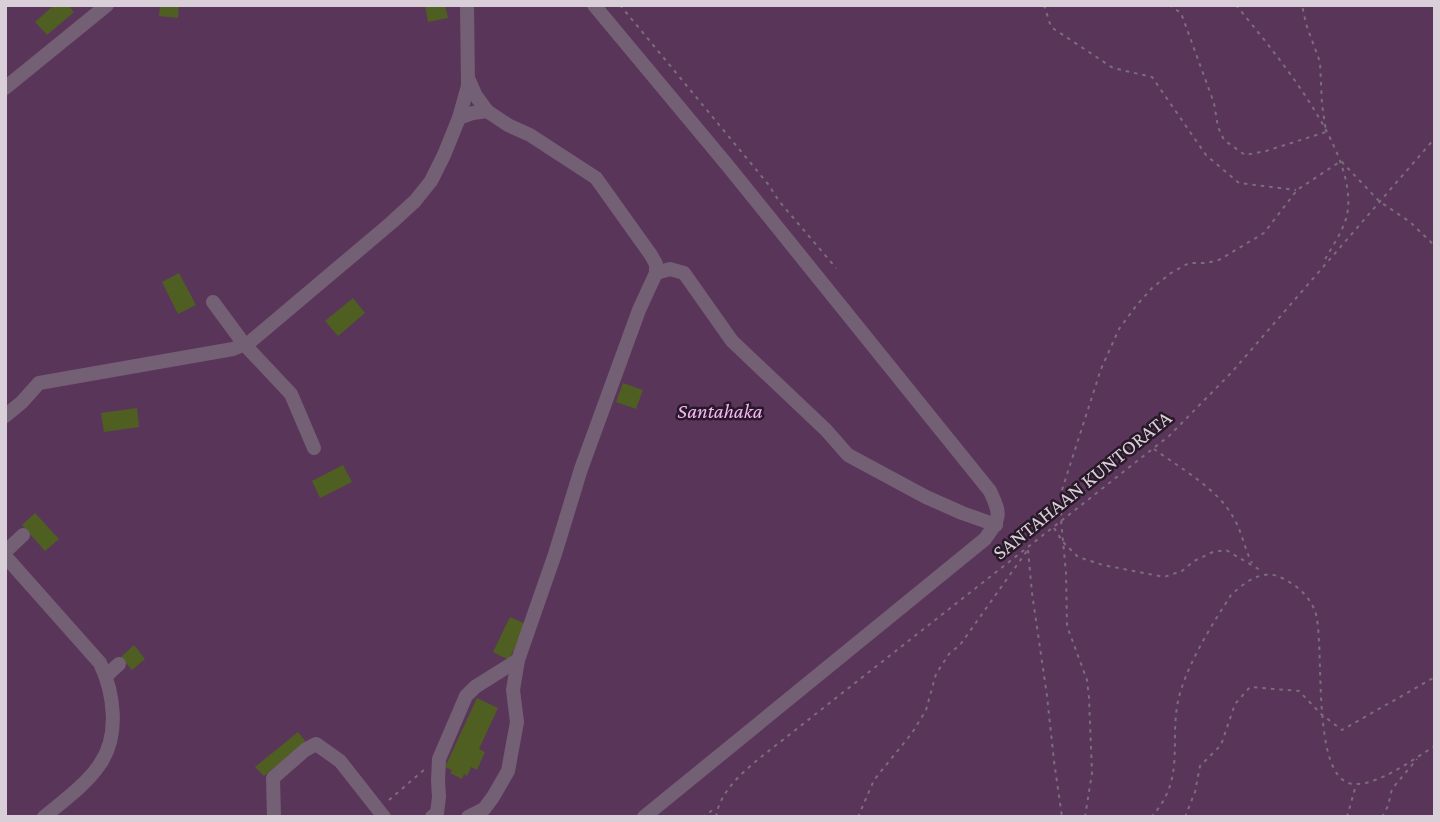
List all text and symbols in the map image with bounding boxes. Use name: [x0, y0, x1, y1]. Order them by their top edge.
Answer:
park label: Santahaka: [677, 399, 763, 423]
street label: SANTAHAAN KUNTORATA: [988, 405, 1176, 565]

